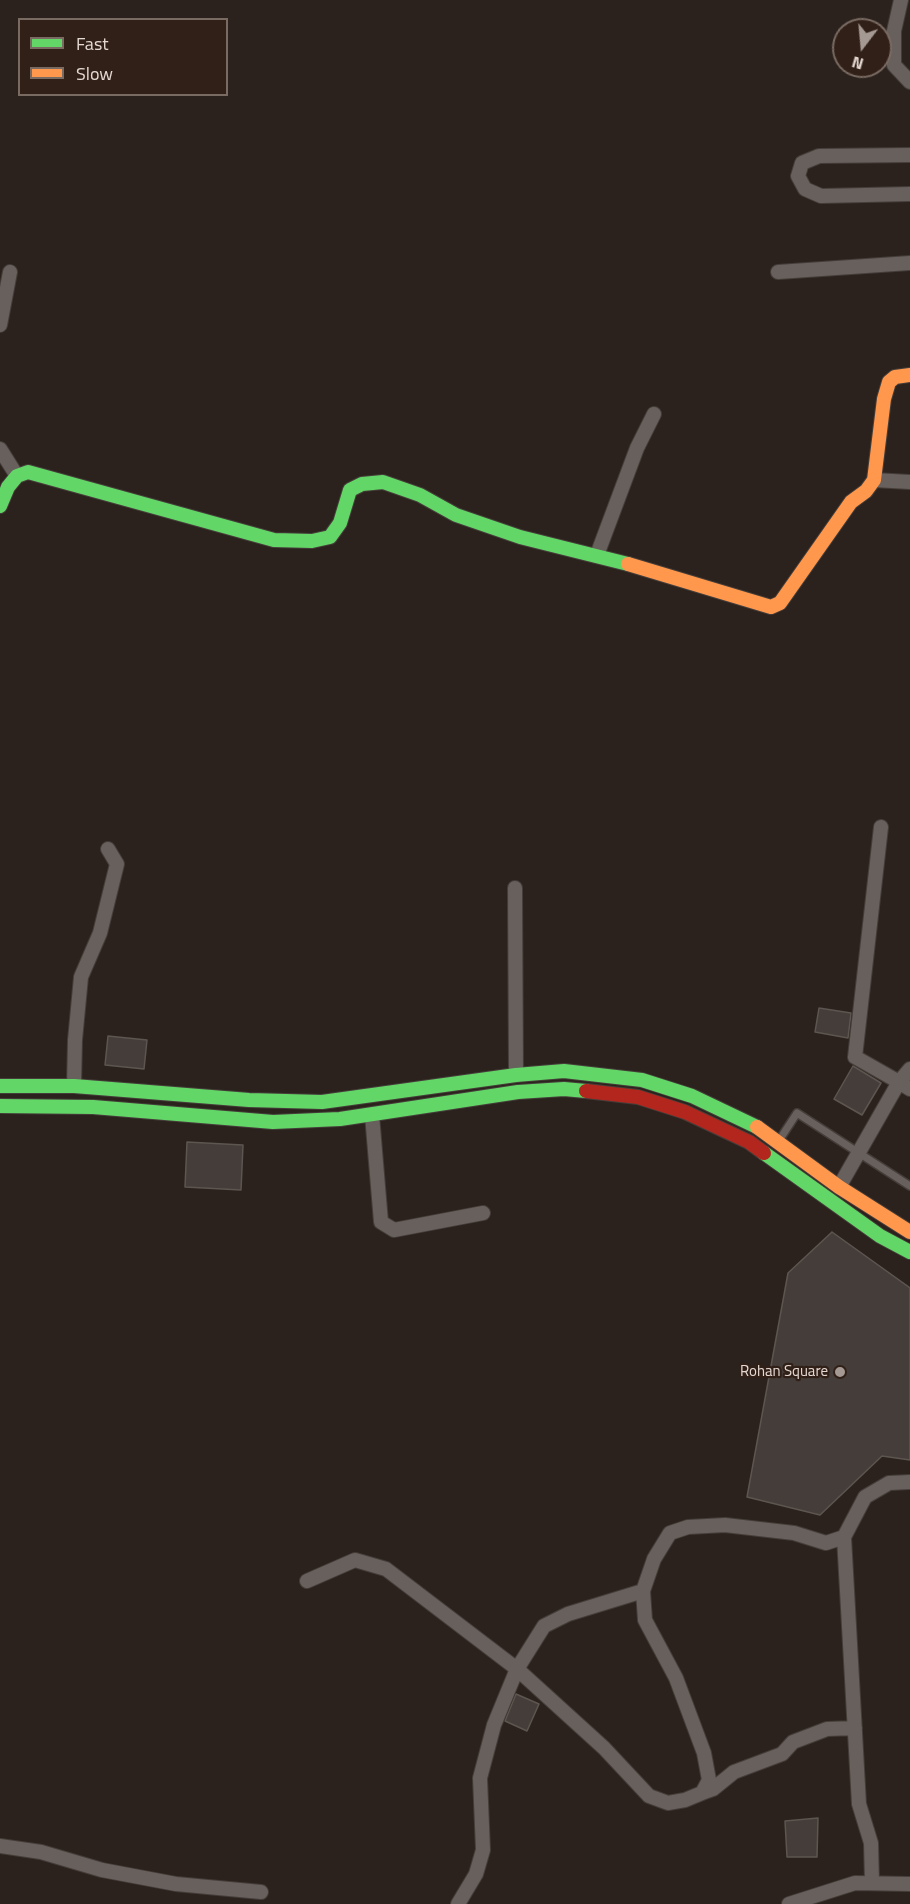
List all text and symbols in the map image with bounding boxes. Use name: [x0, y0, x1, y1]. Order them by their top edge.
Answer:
legend: [18, 18, 228, 96]
north arrow: [832, 18, 892, 78]
text: Fast: [76, 30, 109, 57]
text: N: [849, 50, 866, 76]
text: Slow: [76, 60, 113, 87]
place label: Rohan Square: [740, 1363, 828, 1381]
marker: Rohan Square: [833, 1365, 847, 1379]

